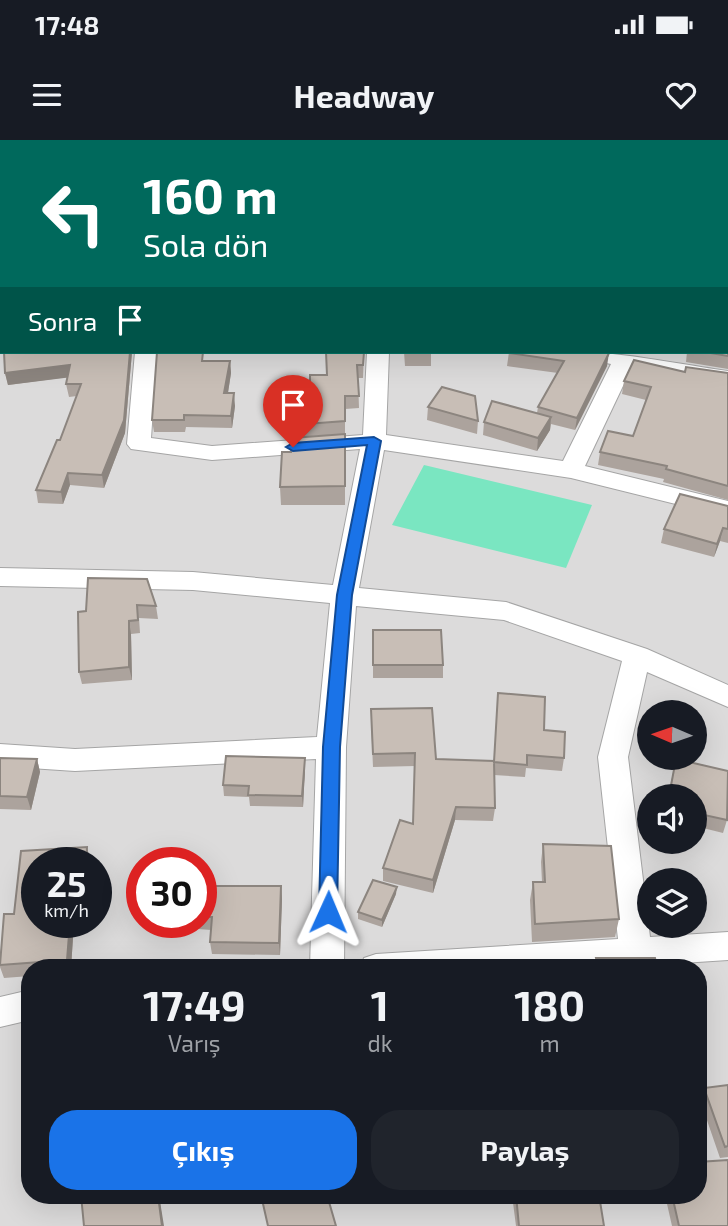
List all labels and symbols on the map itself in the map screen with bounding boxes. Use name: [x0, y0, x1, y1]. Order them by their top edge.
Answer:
pin: [263, 375, 323, 447]
north arrow: [637, 700, 707, 770]
speed limit sign: 30: [126, 847, 217, 938]
position arrow: [291, 875, 365, 949]

